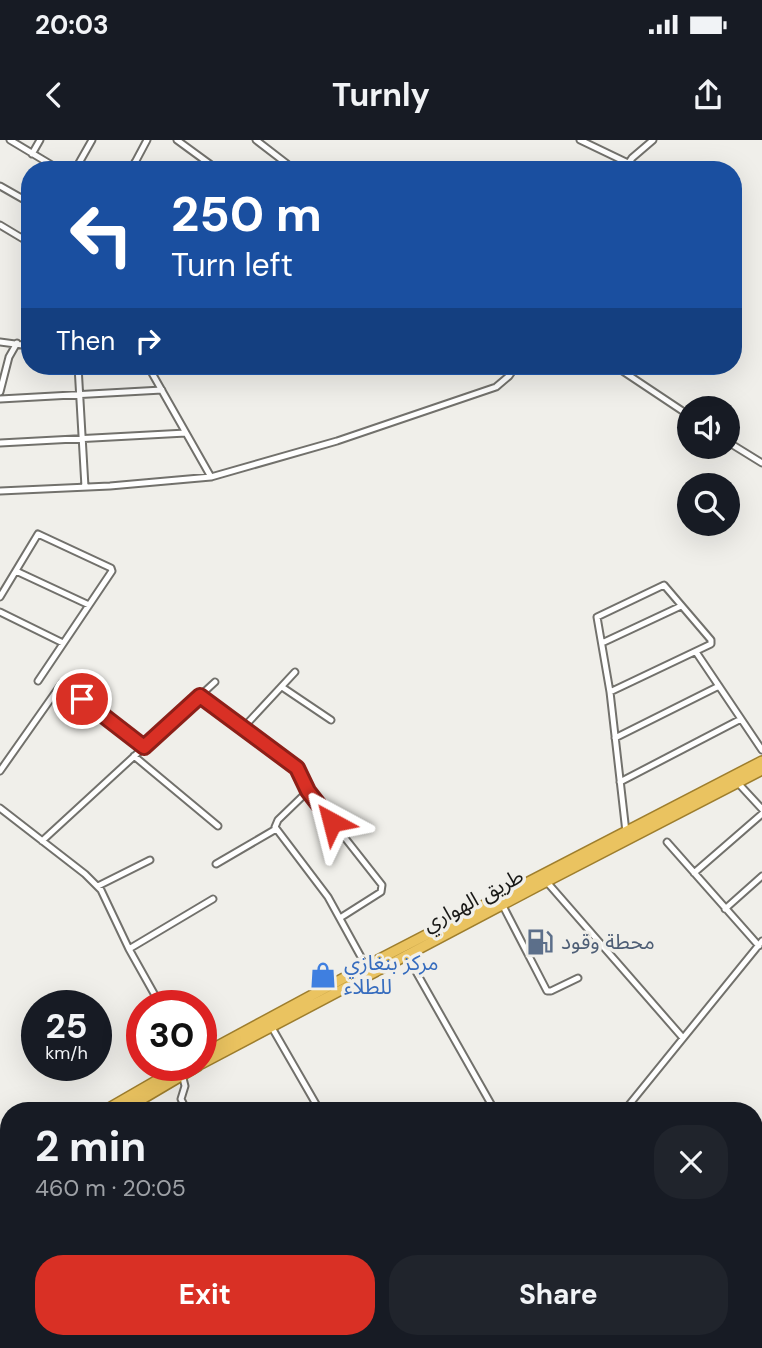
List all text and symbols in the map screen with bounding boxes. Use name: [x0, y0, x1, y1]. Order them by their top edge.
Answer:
text: 20:03: [35, 8, 109, 42]
text: Turnly: [332, 74, 430, 116]
icon: back: [35, 76, 73, 114]
icon: share: [689, 76, 727, 114]
text: 250 m: [171, 182, 322, 246]
icon: left: [56, 189, 147, 280]
text: Turn left: [171, 244, 293, 286]
icon: right: [129, 322, 167, 360]
text: Then: [56, 324, 115, 358]
map controls: [677, 396, 740, 536]
button: sound: [677, 396, 740, 459]
button: search: [677, 473, 740, 536]
pin: [52, 669, 112, 729]
icon: arrive: [63, 680, 101, 718]
position arrow: [295, 785, 369, 859]
street label: طريق الهواري: [418, 862, 529, 940]
fuel station icon: محطة وقود: [525, 927, 555, 957]
place label: محطة وقود: [561, 928, 655, 956]
place label: مركز بنغازي للطلاء: [344, 949, 439, 1001]
shop icon: مركز بنغازي للطلاء: [308, 960, 338, 990]
speed limit sign: 30: [126, 990, 217, 1081]
text: 25: [46, 1003, 87, 1049]
text: km/h: [45, 1041, 88, 1065]
text: 2 min: [35, 1119, 146, 1174]
button: close: [654, 1125, 728, 1199]
text: 460 m · 20:05: [35, 1173, 186, 1203]
button: Exit: [35, 1255, 375, 1335]
button: Share: [389, 1255, 728, 1335]

